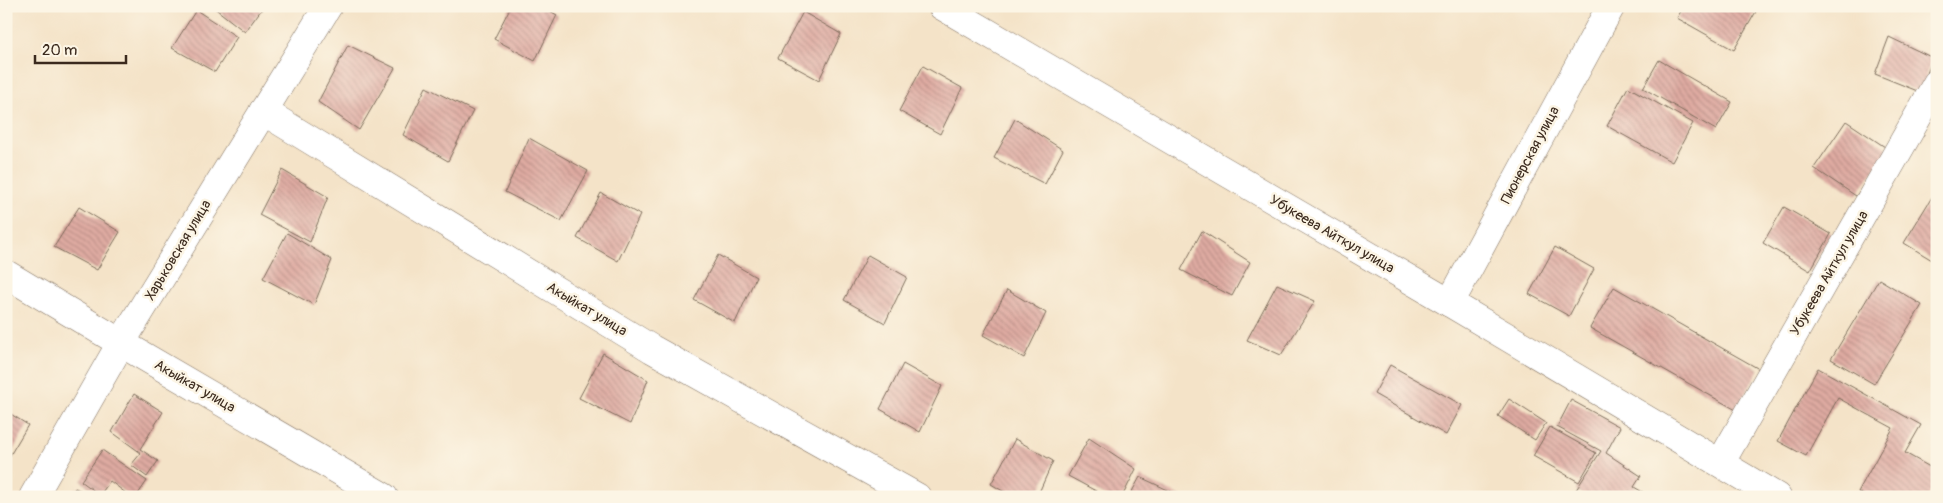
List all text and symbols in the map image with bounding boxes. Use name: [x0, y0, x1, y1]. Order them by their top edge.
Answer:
scale bar: [35, 32, 126, 64]
text: 20 m: [42, 41, 77, 60]
street label: Пионерская улица: [1497, 103, 1563, 207]
street label: Убукеева Айткул улица: [1267, 191, 1397, 277]
street label: Харьковская улица: [141, 197, 215, 303]
street label: Убукеева Айткул улица: [1786, 208, 1872, 338]
street label: Акыйкат улица: [544, 278, 630, 340]
street label: Акыйкат улица: [151, 356, 239, 416]

